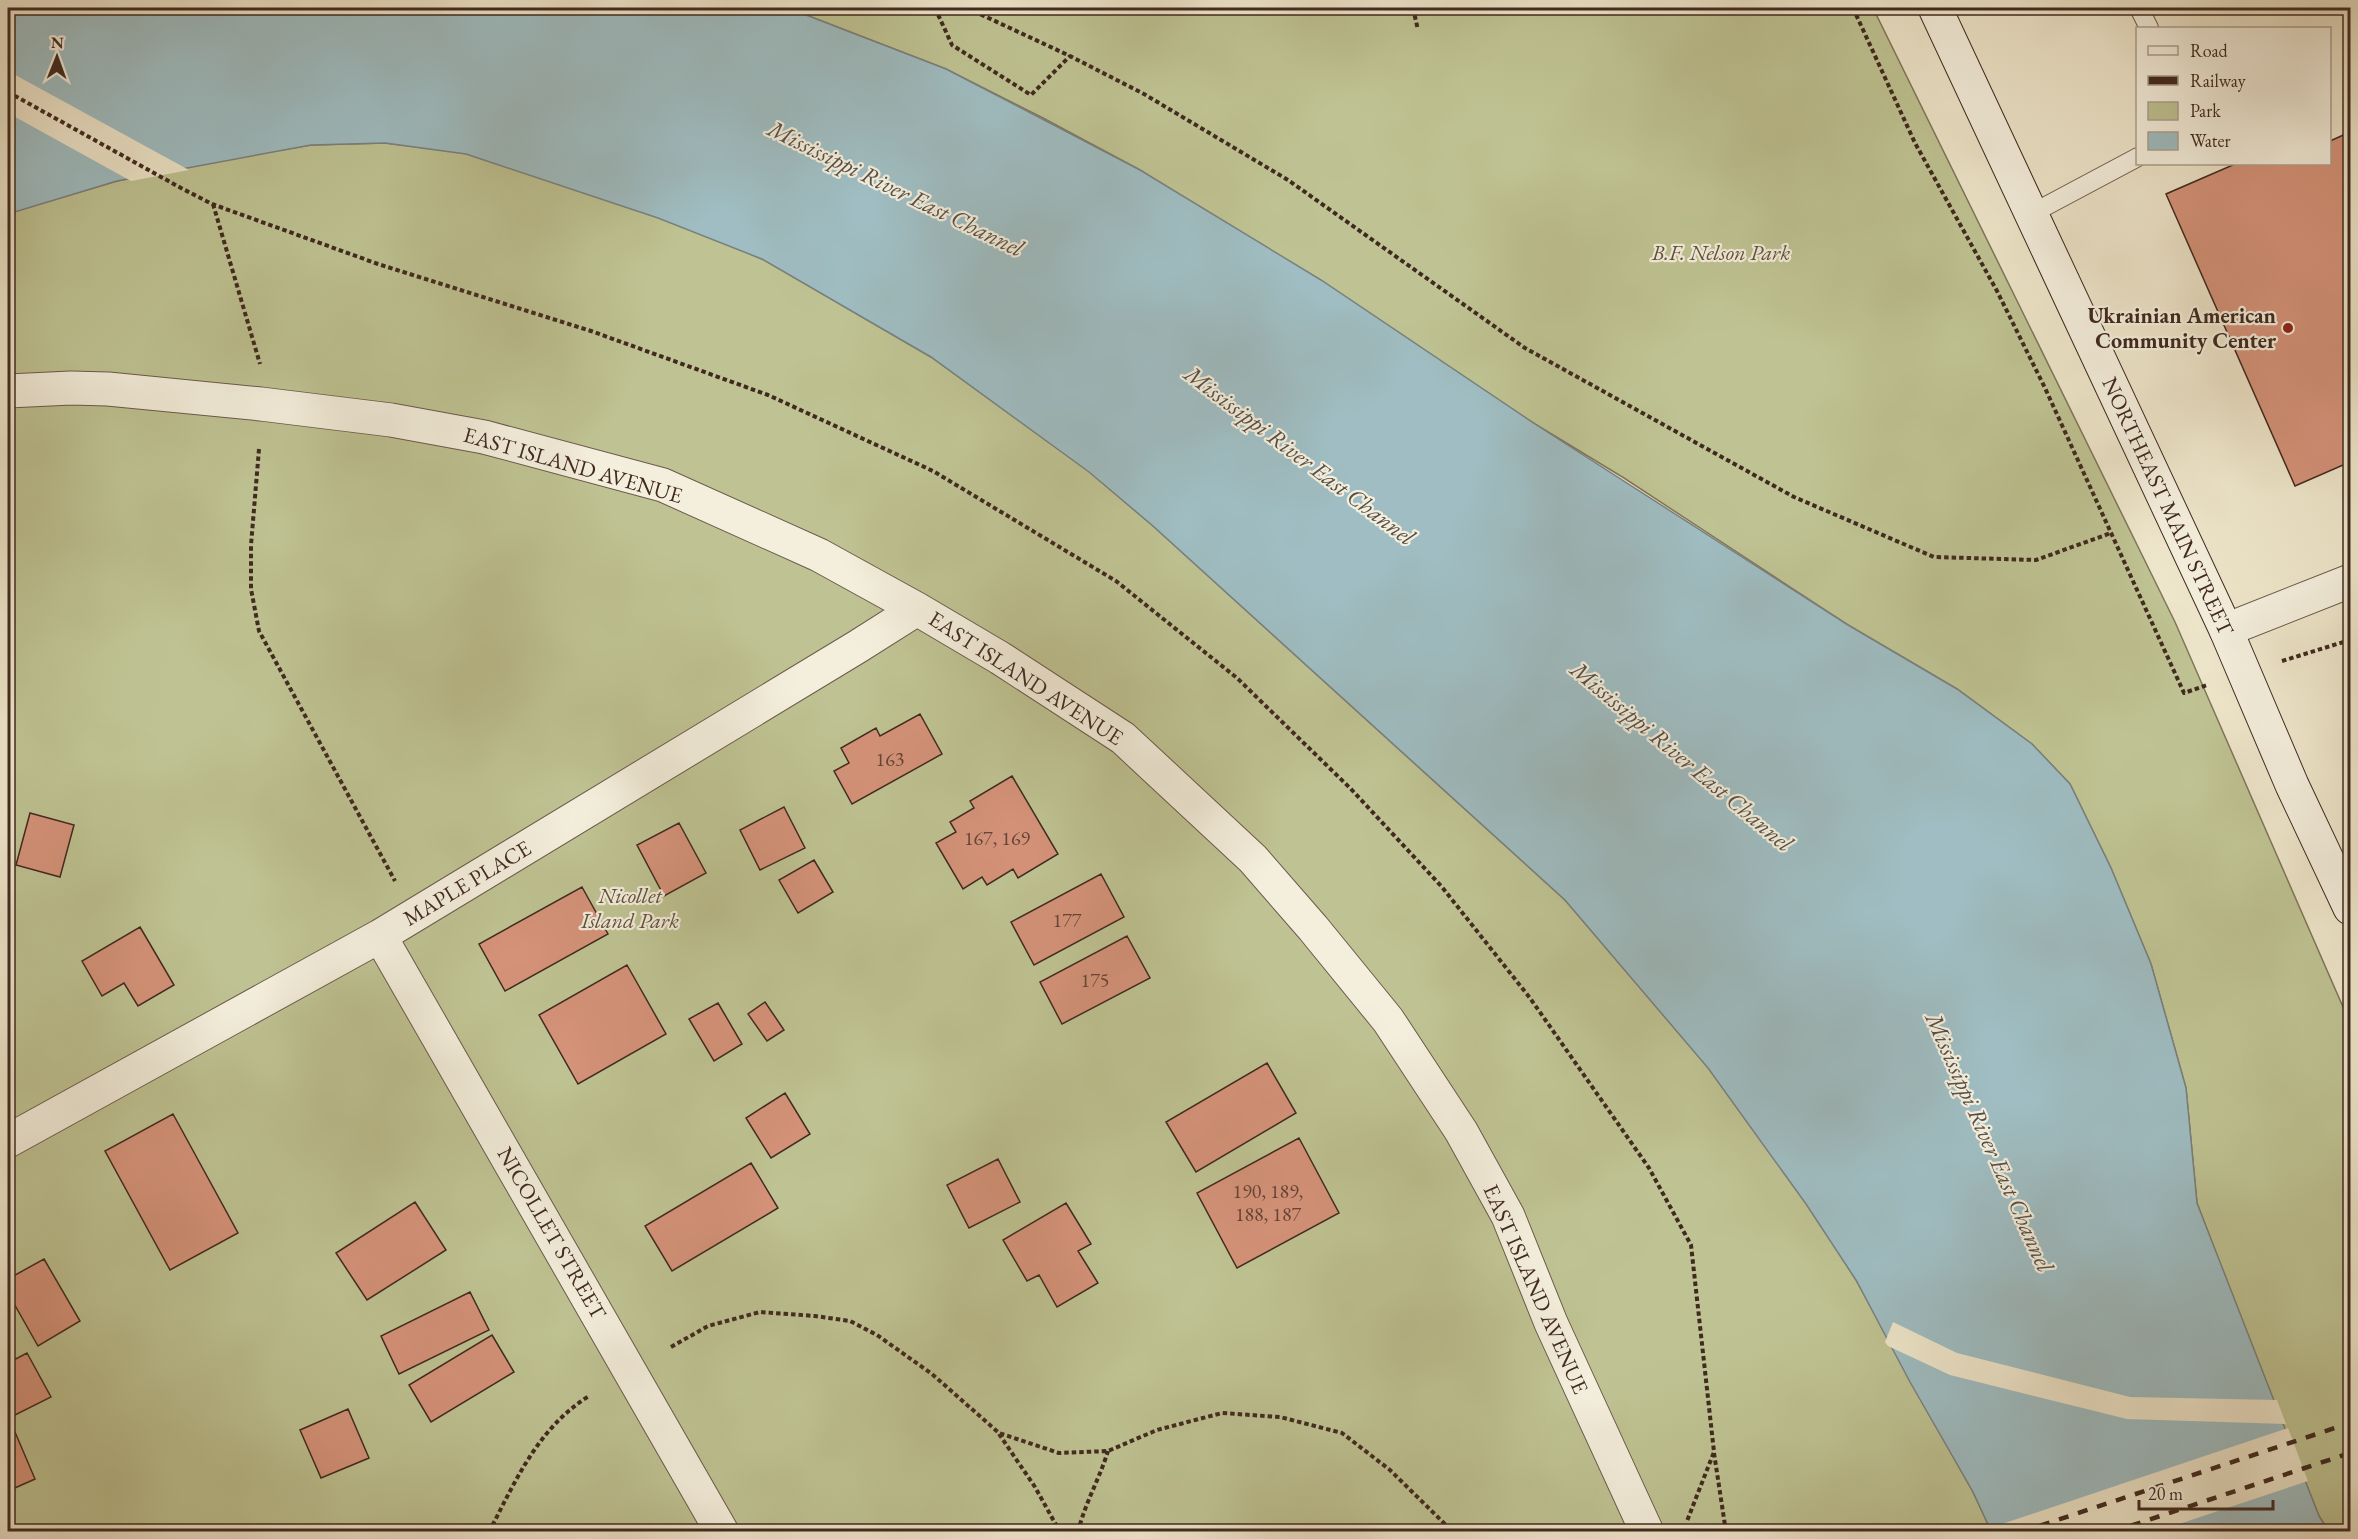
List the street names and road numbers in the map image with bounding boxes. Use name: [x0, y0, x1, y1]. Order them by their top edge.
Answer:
street label: NORTHEAST MAIN STREET: [2095, 372, 2241, 640]
street label: EAST ISLAND AVENUE: [460, 420, 686, 510]
street label: EAST ISLAND AVENUE: [923, 604, 1129, 752]
street label: MAPLE PLACE: [398, 833, 536, 933]
street label: NICOLLET STREET: [491, 1141, 613, 1325]
street label: EAST ISLAND AVENUE: [1477, 1180, 1595, 1398]

